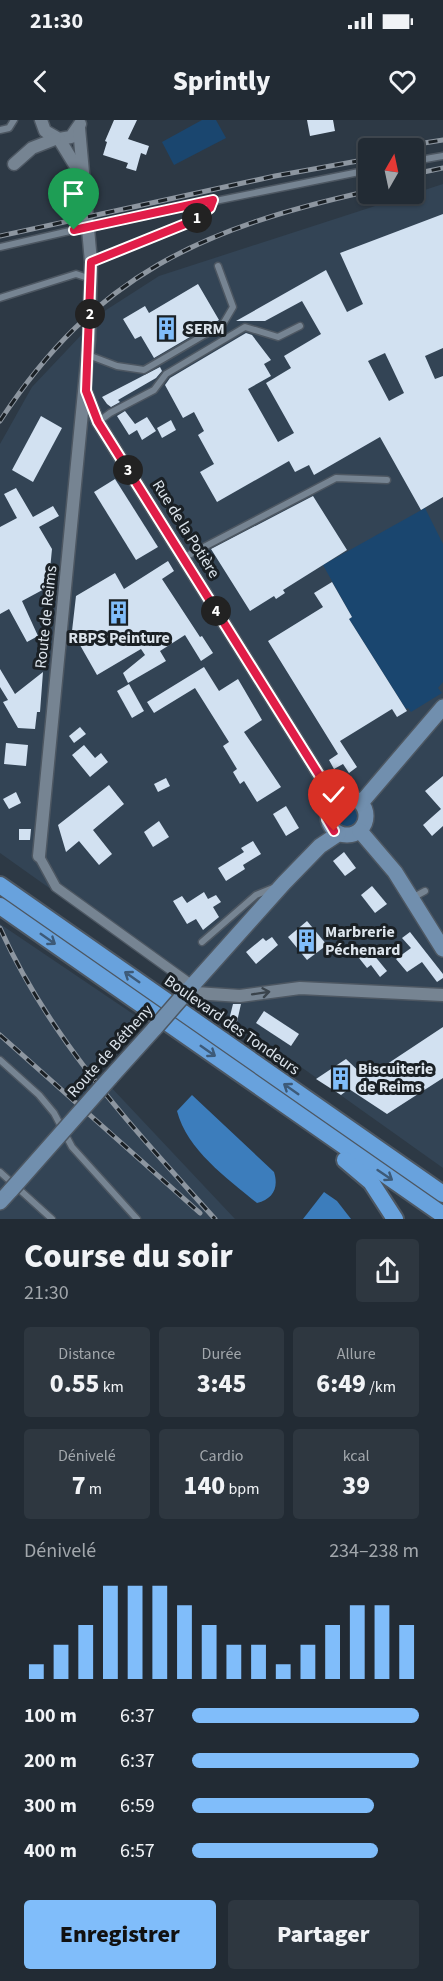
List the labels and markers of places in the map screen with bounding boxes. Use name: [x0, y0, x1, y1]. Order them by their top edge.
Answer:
pin: [48, 168, 99, 230]
pin: 1: [182, 203, 212, 233]
pin: 2: [75, 299, 105, 329]
building icon: SERM: [154, 316, 180, 342]
place label: SERM: [185, 318, 225, 340]
pin: 3: [113, 455, 143, 485]
pin: 4: [201, 596, 231, 626]
building icon: RBPS Peinture: [106, 600, 132, 626]
place label: RBPS Peinture: [68, 627, 170, 649]
pin: [308, 769, 359, 831]
place label: Marbrerie Péchenard: [325, 921, 400, 961]
building icon: Marbrerie Péchenard: [294, 928, 320, 954]
place label: Biscuiterie de Reims: [358, 1058, 433, 1098]
building icon: Biscuiterie de Reims: [327, 1065, 353, 1091]

